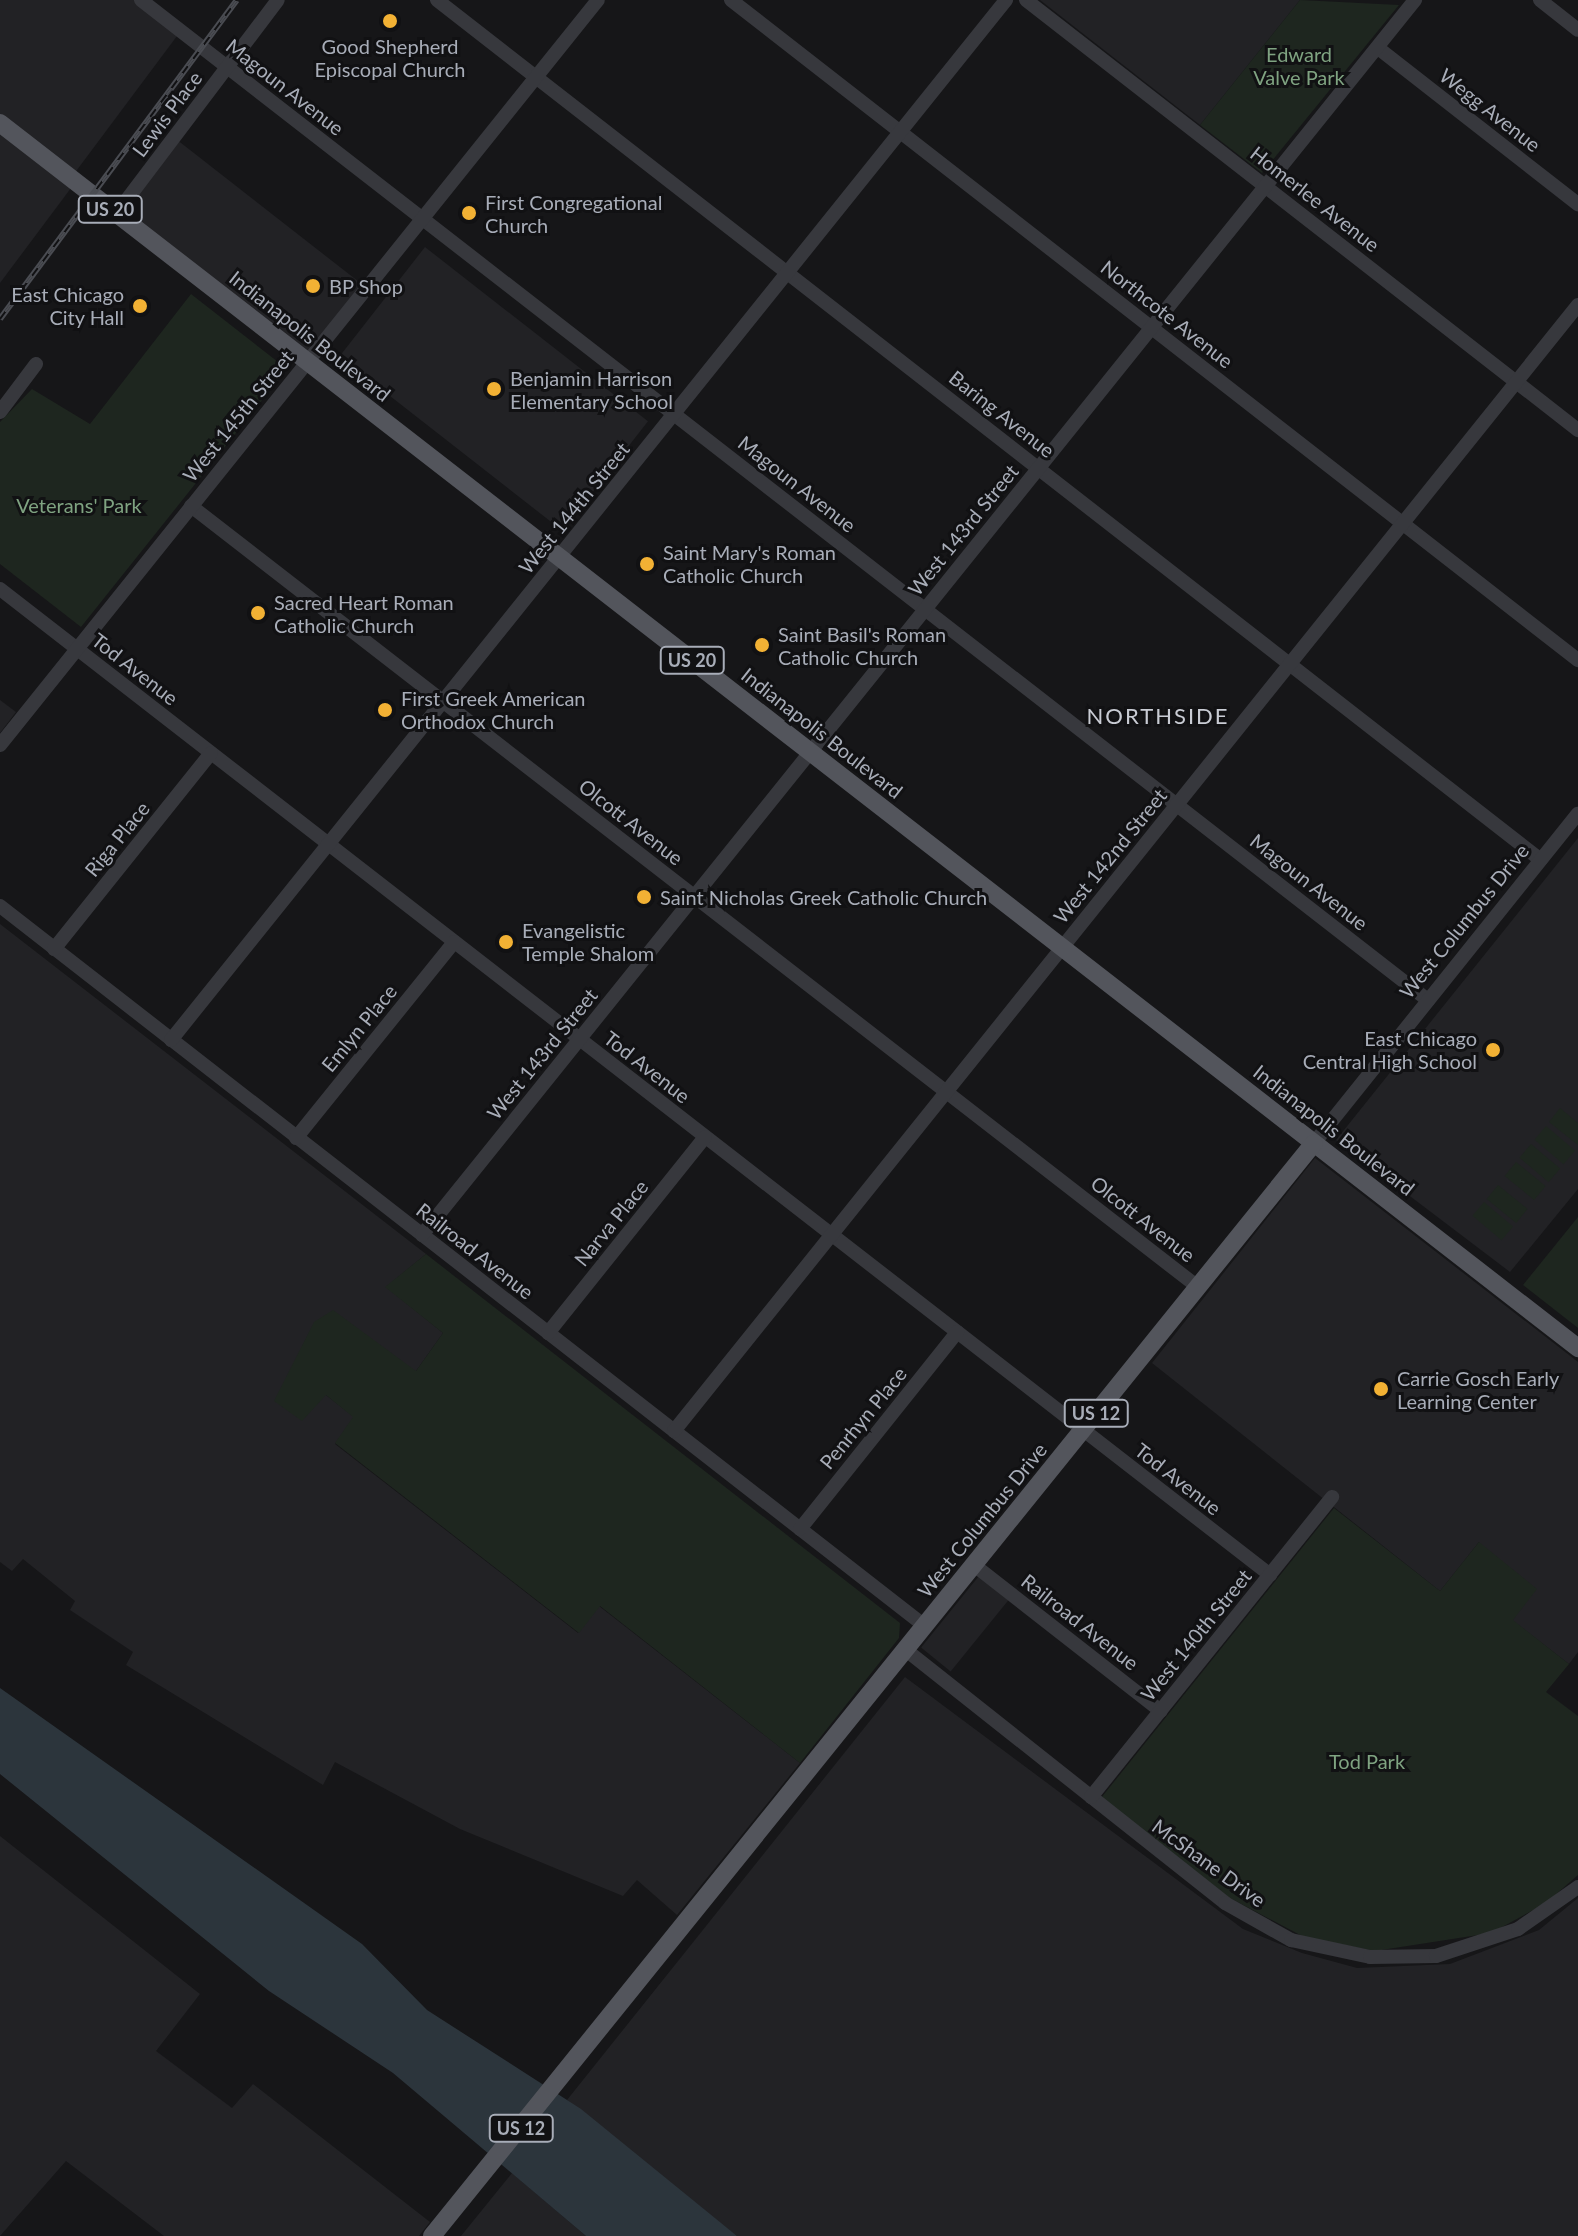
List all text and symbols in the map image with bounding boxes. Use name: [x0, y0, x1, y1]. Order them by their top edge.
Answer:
marker: Good Shepherd Episcopal Church: [381, 12, 399, 30]
street label: Magoun Avenue: [221, 33, 349, 141]
place label: Good Shepherd Episcopal Church: [315, 34, 465, 81]
park label: Edward Valve Park: [1253, 42, 1345, 89]
street label: Wegg Avenue: [1434, 63, 1546, 157]
street label: Lewis Place: [127, 67, 207, 161]
street label: Homerlee Avenue: [1245, 141, 1385, 257]
place label: First Congregational Church: [485, 190, 662, 237]
road number: US 20: [76, 195, 144, 223]
marker: First Congregational Church: [460, 204, 478, 222]
street label: Northcote Avenue: [1096, 255, 1238, 373]
street label: Indianapolis Boulevard: [225, 266, 395, 406]
place label: BP Shop: [329, 274, 403, 298]
marker: BP Shop: [304, 277, 322, 295]
place label: East Chicago City Hall: [11, 282, 124, 329]
marker: East Chicago City Hall: [131, 297, 149, 315]
street label: West 145th Street: [178, 345, 298, 487]
street label: Baring Avenue: [944, 365, 1060, 463]
place label: Benjamin Harrison Elementary School: [510, 366, 673, 413]
marker: Benjamin Harrison Elementary School: [485, 380, 503, 398]
street label: Magoun Avenue: [733, 430, 861, 538]
street label: West 144th Street: [514, 437, 634, 579]
street label: West 143rd Street: [903, 460, 1023, 600]
park label: Veterans' Park: [16, 493, 142, 517]
place label: Saint Mary's Roman Catholic Church: [663, 540, 836, 587]
marker: Saint Mary's Roman Catholic Church: [638, 555, 656, 573]
place label: Sacred Heart Roman Catholic Church: [274, 590, 454, 637]
marker: Sacred Heart Roman Catholic Church: [249, 604, 267, 622]
place label: Saint Basil's Roman Catholic Church: [778, 622, 946, 669]
street label: Tod Avenue: [87, 628, 183, 710]
marker: Saint Basil's Roman Catholic Church: [753, 636, 771, 654]
road number: US 20: [658, 646, 726, 674]
street label: Indianapolis Boulevard: [737, 663, 907, 803]
place label: First Greek American Orthodox Church: [401, 686, 586, 733]
marker: First Greek American Orthodox Church: [376, 701, 394, 719]
district label: NORTHSIDE: [1087, 703, 1229, 729]
street label: Olcott Avenue: [574, 774, 688, 870]
street label: West 142nd Street: [1048, 784, 1172, 928]
street label: Riga Place: [80, 797, 154, 881]
street label: Magoun Avenue: [1245, 828, 1373, 936]
street label: West Columbus Drive: [1394, 839, 1534, 1003]
place label: Saint Nicholas Greek Catholic Church: [660, 885, 987, 909]
marker: Saint Nicholas Greek Catholic Church: [635, 888, 653, 906]
place label: Evangelistic Temple Shalom: [522, 918, 654, 965]
marker: Evangelistic Temple Shalom: [497, 933, 515, 951]
street label: Emlyn Place: [316, 979, 402, 1077]
street label: West 143rd Street: [482, 984, 602, 1124]
street label: Tod Avenue: [599, 1026, 695, 1108]
place label: East Chicago Central High School: [1303, 1026, 1477, 1073]
marker: East Chicago Central High School: [1484, 1041, 1502, 1059]
street label: Indianapolis Boulevard: [1249, 1060, 1419, 1200]
street label: Olcott Avenue: [1086, 1171, 1200, 1267]
street label: Narva Place: [569, 1175, 653, 1271]
street label: Railroad Avenue: [411, 1198, 539, 1304]
street label: Penrhyn Place: [814, 1362, 912, 1474]
place label: Carrie Gosch Early Learning Center: [1397, 1366, 1559, 1413]
marker: Carrie Gosch Early Learning Center: [1372, 1380, 1390, 1398]
road number: US 12: [1062, 1399, 1130, 1427]
street label: West Columbus Drive: [912, 1438, 1052, 1602]
street label: Tod Avenue: [1130, 1438, 1226, 1520]
street label: West 140th Street: [1136, 1564, 1256, 1706]
street label: Railroad Avenue: [1016, 1569, 1144, 1675]
park label: Tod Park: [1329, 1749, 1405, 1773]
street label: McShane Drive: [1148, 1814, 1270, 1912]
road number: US 12: [487, 2114, 555, 2142]

